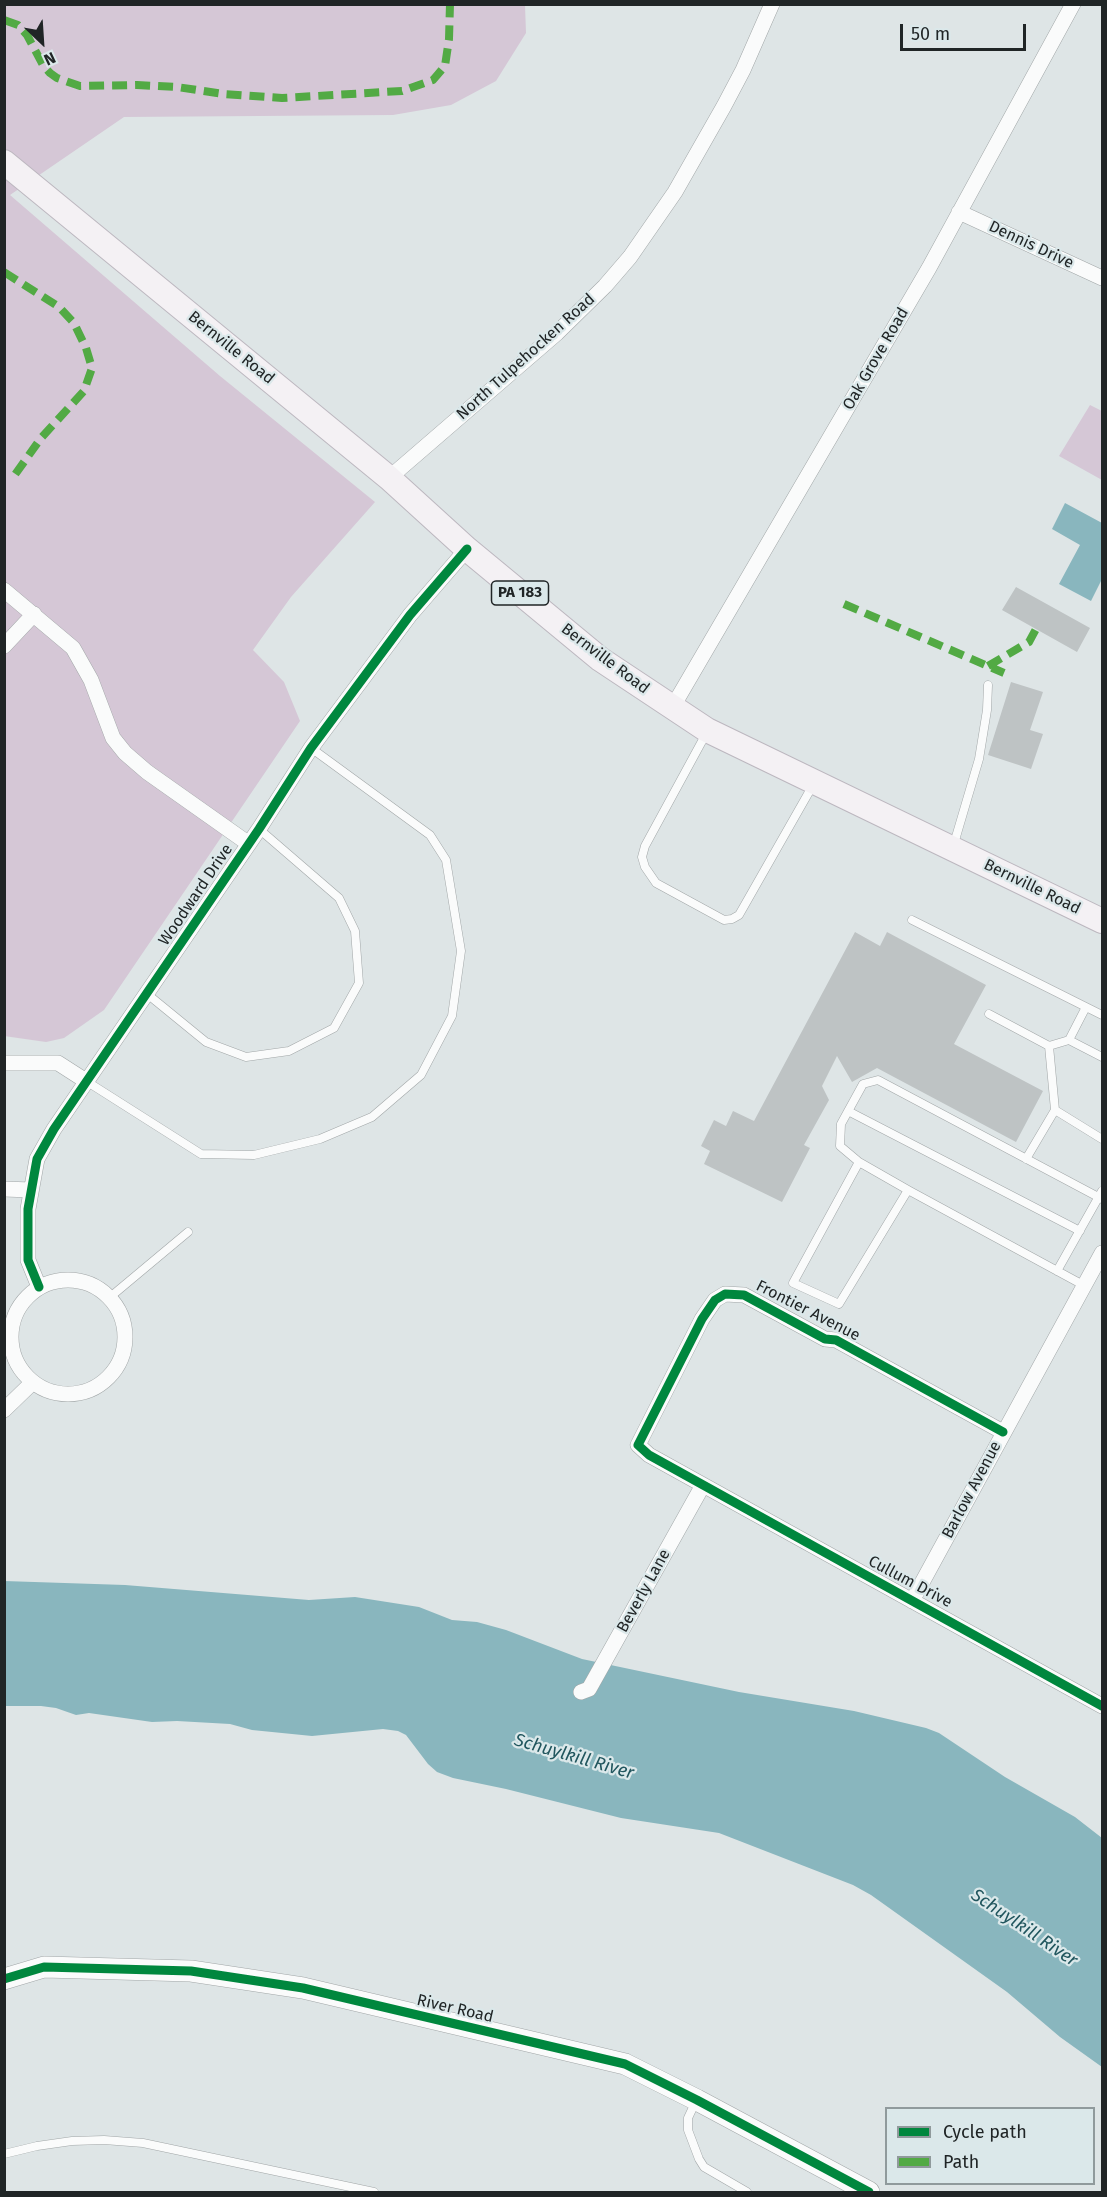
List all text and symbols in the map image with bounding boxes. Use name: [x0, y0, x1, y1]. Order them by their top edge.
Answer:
north arrow: [12, 12, 72, 72]
scale bar: [903, 12, 1029, 50]
text: 50 m: [911, 23, 950, 45]
text: N: [41, 48, 59, 70]
street label: Dennis Drive: [985, 217, 1077, 273]
street label: North Tulpehocken Road: [453, 290, 599, 424]
street label: Oak Grove Road: [839, 304, 913, 414]
street label: Bernville Road: [184, 307, 278, 389]
road number: PA 183: [492, 581, 548, 605]
street label: Bernville Road: [557, 620, 653, 698]
street label: Woodward Drive: [155, 841, 237, 949]
street label: Bernville Road: [980, 855, 1084, 919]
street label: Frontier Avenue: [753, 1277, 863, 1345]
street label: Barlow Avenue: [938, 1438, 1006, 1542]
street label: Beverly Lane: [613, 1546, 675, 1636]
street label: Cullum Drive: [865, 1552, 955, 1612]
water label: Schuylkill River: [512, 1730, 636, 1784]
water label: Schuylkill River: [967, 1885, 1081, 1971]
street label: River Road: [415, 1991, 495, 2027]
legend: [885, 2107, 1095, 2185]
text: Cycle path: [943, 2121, 1027, 2143]
text: Path: [943, 2151, 979, 2173]

